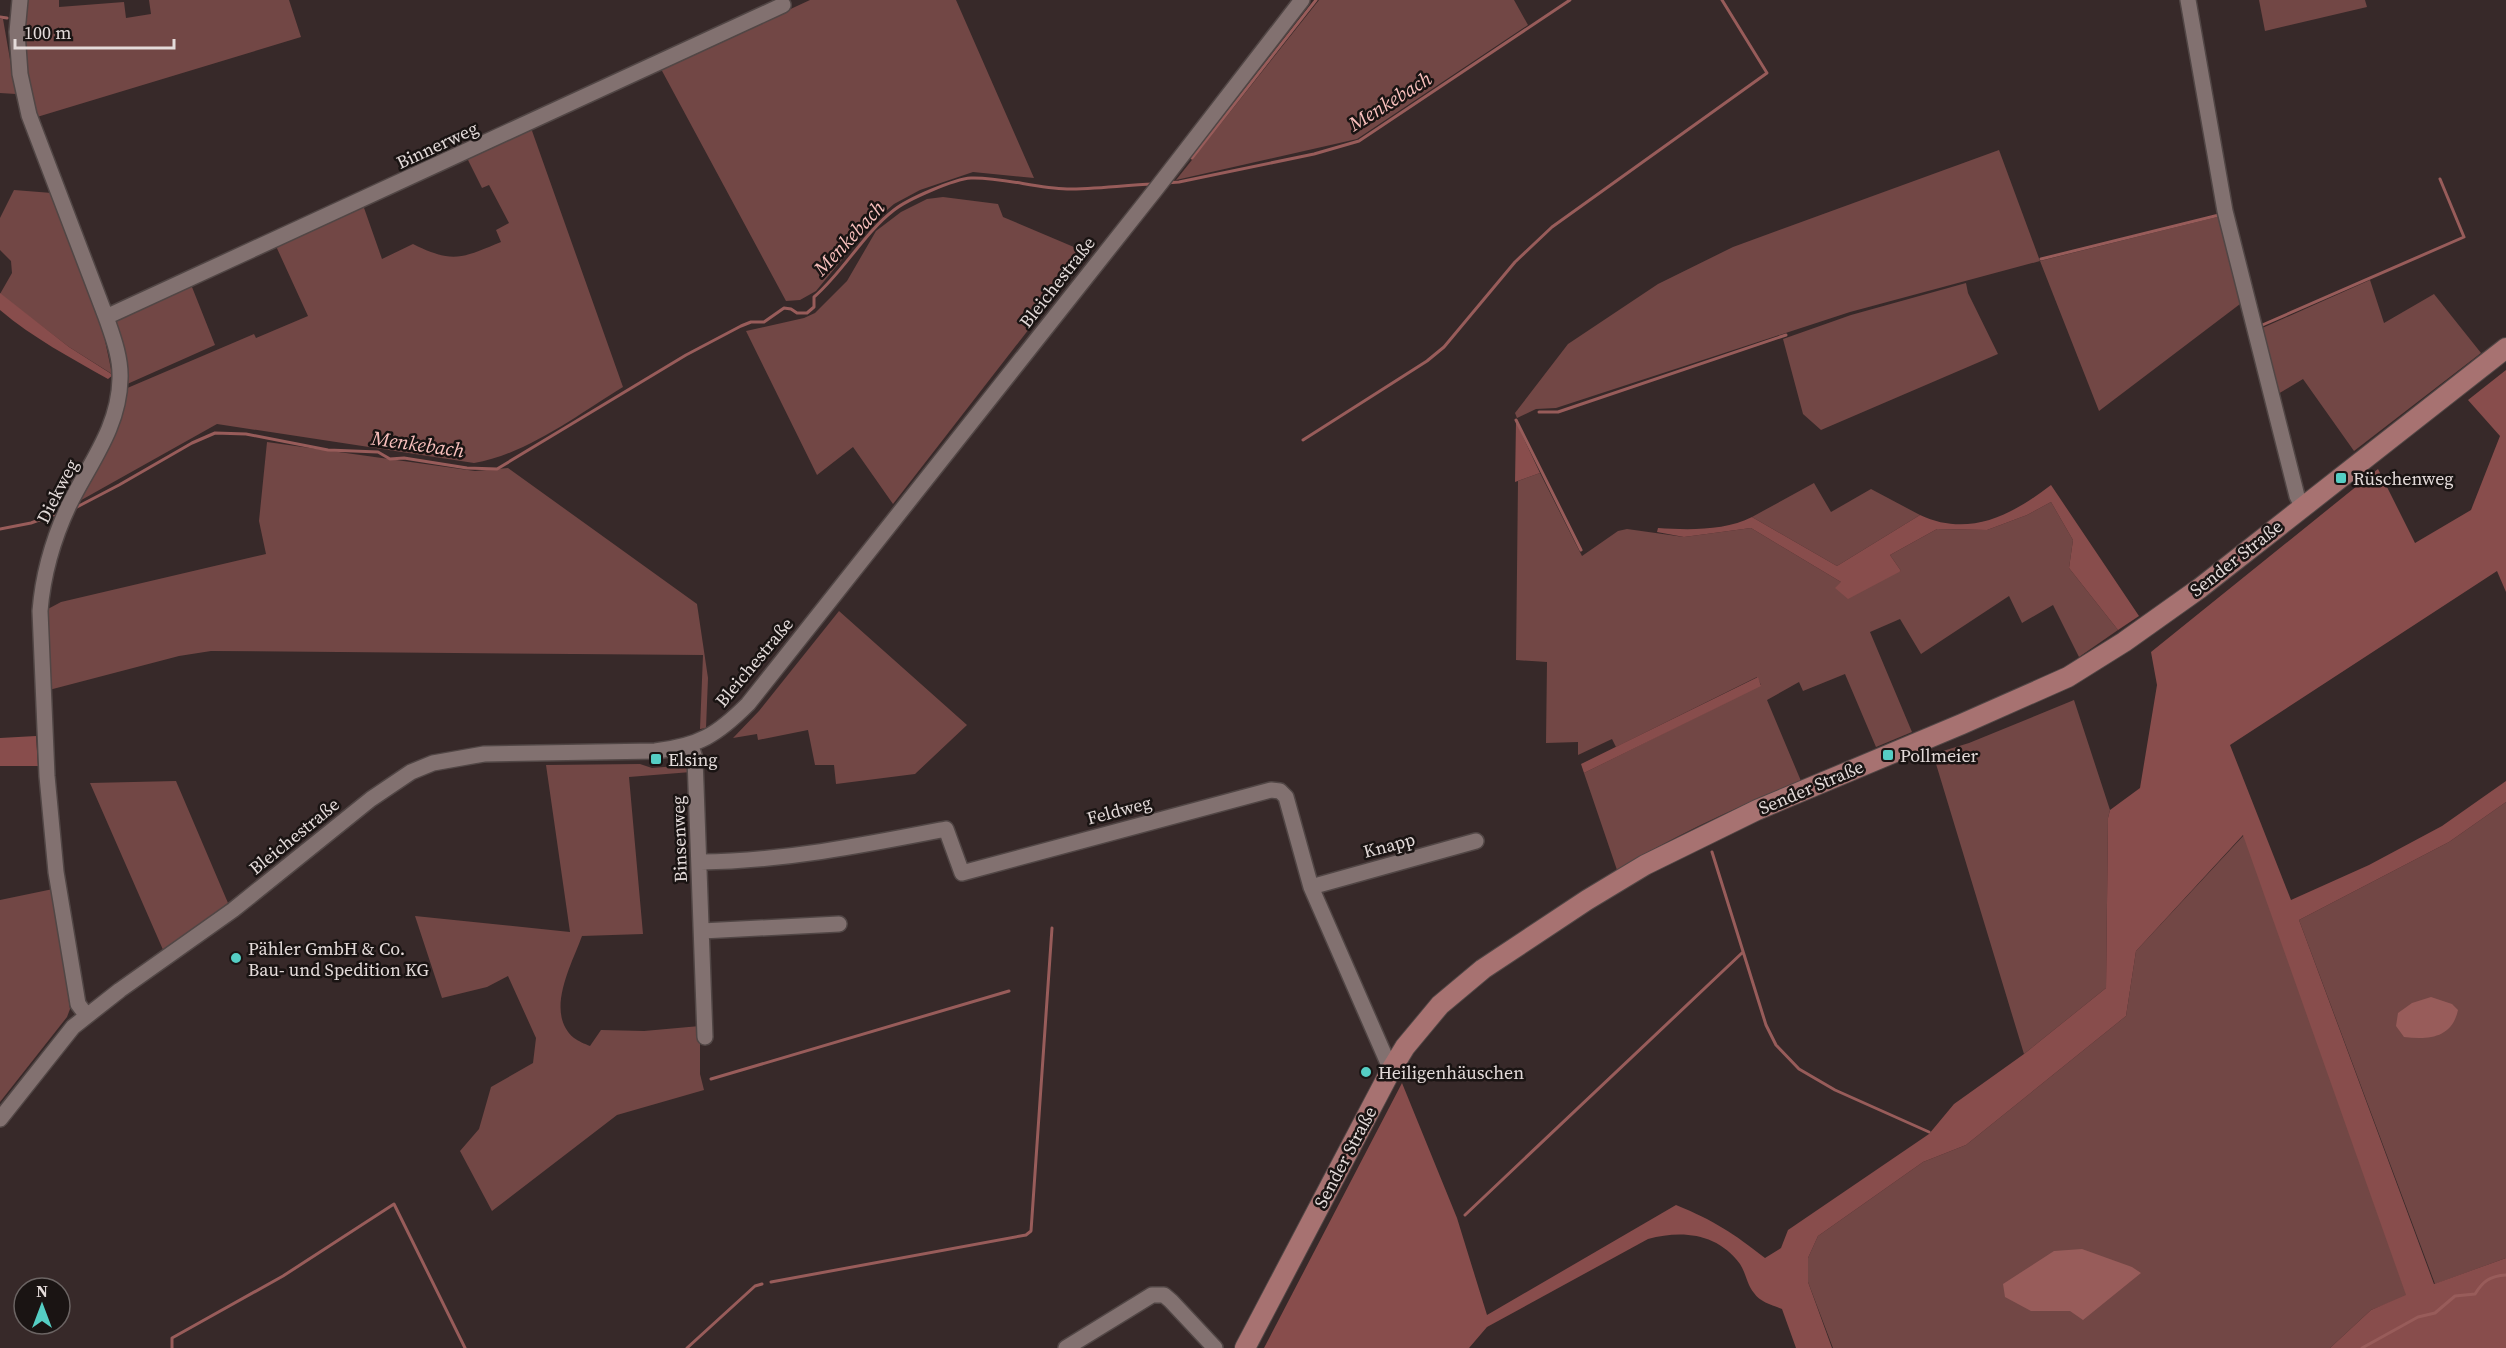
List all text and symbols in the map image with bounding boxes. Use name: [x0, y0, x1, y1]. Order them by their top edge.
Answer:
scale bar: [15, 12, 174, 50]
text: 100 m: [24, 20, 71, 45]
water label: Menkebach: [1342, 64, 1437, 138]
street label: Binnerweg: [392, 115, 482, 175]
water label: Menkebach: [806, 194, 891, 282]
street label: Bleichestraße: [1013, 231, 1101, 333]
water label: Menkebach: [369, 423, 466, 464]
street label: Diekweg: [30, 455, 84, 527]
place label: Rüschenweg: [2353, 466, 2454, 491]
marker: Rüschenweg: [2334, 471, 2348, 485]
street label: Sender Straße: [2184, 514, 2288, 602]
street label: Bleichestraße: [709, 612, 799, 712]
place label: Pollmeier: [1900, 743, 1979, 768]
place label: Elsing: [668, 747, 718, 772]
marker: Pollmeier: [1881, 748, 1895, 762]
marker: Elsing: [649, 752, 663, 766]
street label: Sender Straße: [1755, 754, 1867, 820]
street label: Feldweg: [1084, 789, 1154, 831]
street label: Bleichestraße: [243, 792, 345, 880]
street label: Binsenweg: [665, 795, 693, 883]
street label: Knapp: [1360, 826, 1418, 864]
place label: Pähler GmbH & Co. Bau- und Spedition KG: [248, 936, 429, 982]
marker: Pähler GmbH & Co. Bau- und Spedition KG: [229, 951, 243, 965]
place label: Heiligenhäuschen: [1378, 1060, 1524, 1085]
marker: Heiligenhäuschen: [1359, 1065, 1373, 1079]
street label: Sender Straße: [1308, 1102, 1382, 1212]
north arrow: [12, 1276, 72, 1336]
text: N: [36, 1280, 48, 1302]

